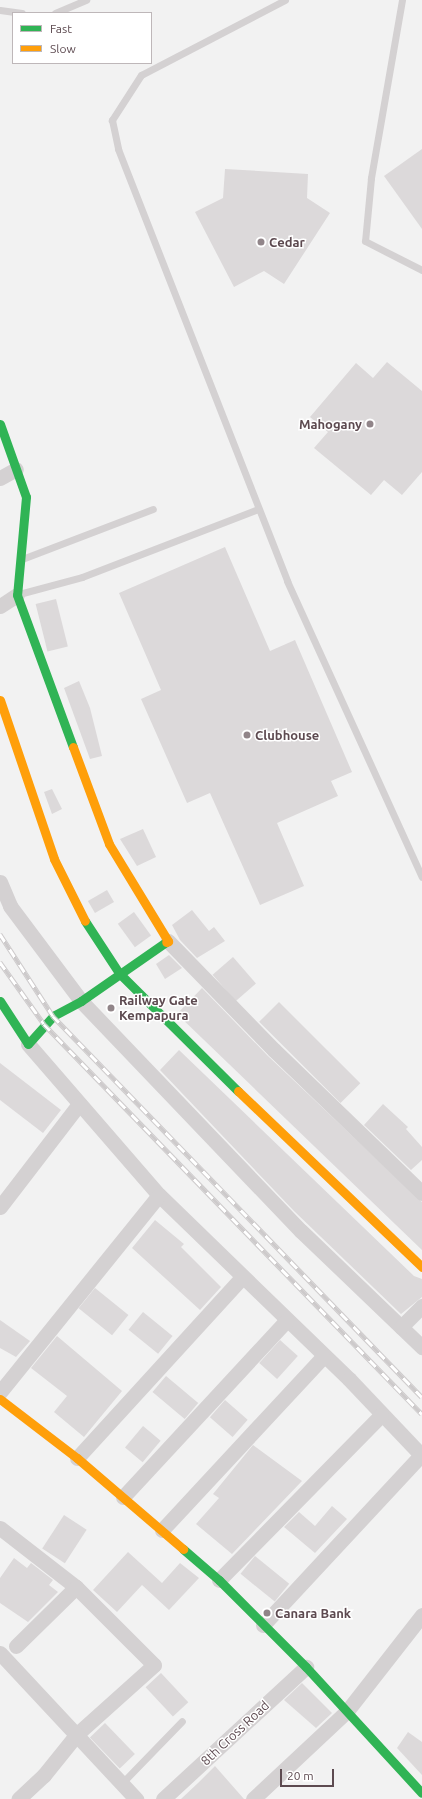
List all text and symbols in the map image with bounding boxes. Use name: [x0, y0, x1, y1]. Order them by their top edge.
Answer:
legend: [12, 12, 152, 64]
text: Fast: [50, 22, 72, 35]
text: Slow: [50, 42, 76, 55]
place label: Cedar: [269, 234, 305, 250]
marker: Cedar: [256, 237, 266, 247]
place label: Mahogany: [299, 416, 362, 432]
marker: Mahogany: [365, 419, 375, 429]
place label: Clubhouse: [255, 727, 319, 743]
marker: Clubhouse: [242, 730, 252, 740]
place label: Railway Gate Kempapura: [119, 993, 198, 1024]
marker: Railway Gate Kempapura: [106, 1003, 116, 1013]
place label: Canara Bank: [275, 1605, 351, 1621]
marker: Canara Bank: [262, 1608, 272, 1618]
street label: 8th Cross Road: [198, 1697, 272, 1769]
scale bar: [282, 1761, 336, 1787]
text: 20 m: [287, 1769, 314, 1782]

